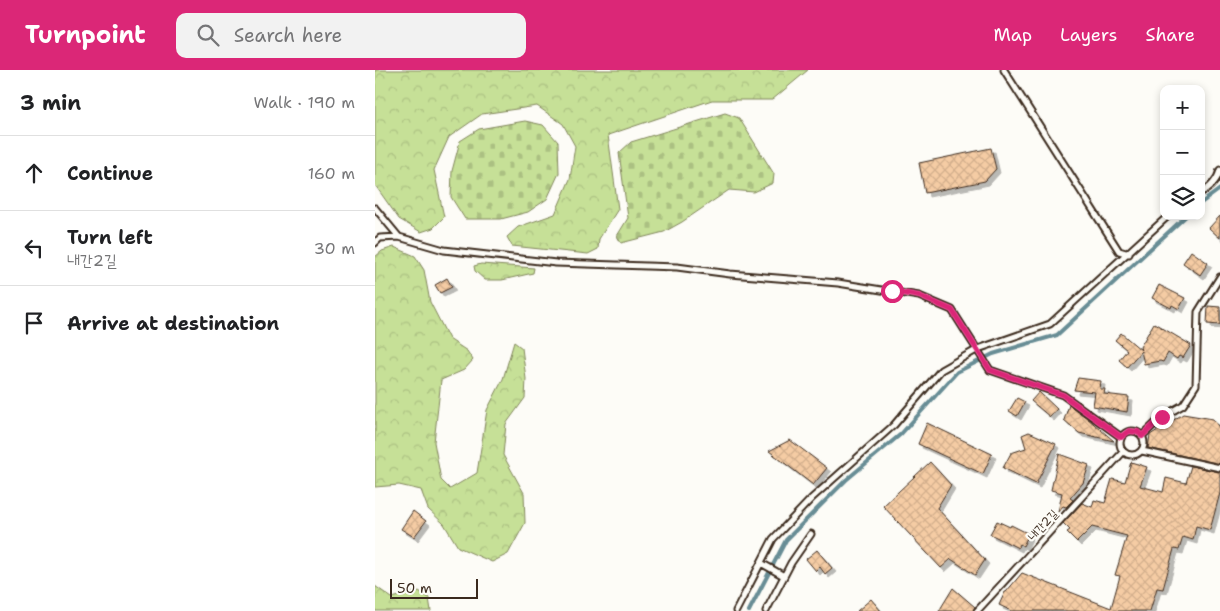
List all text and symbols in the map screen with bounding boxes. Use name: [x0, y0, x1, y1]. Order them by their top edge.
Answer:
search box: [176, 13, 526, 58]
text: Turnpoint: [25, 19, 146, 51]
icon: search: [194, 21, 222, 49]
text: Search here: [234, 23, 342, 48]
text: Map: [994, 23, 1032, 47]
text: Layers: [1060, 23, 1117, 47]
text: Share: [1145, 23, 1195, 47]
map controls: [1160, 85, 1205, 220]
button: +: [1160, 85, 1205, 130]
text: 3 min: [20, 89, 81, 117]
text: Walk · 190 m: [253, 92, 355, 113]
button: −: [1160, 130, 1205, 175]
icon: ahead: [20, 159, 48, 187]
text: Continue: [67, 161, 153, 186]
text: 160 m: [308, 163, 355, 184]
button: layers: [1160, 175, 1205, 220]
text: Turn left: [67, 225, 153, 250]
icon: left: [20, 234, 48, 262]
text: 30 m: [314, 238, 355, 259]
text: 내간2길: [67, 250, 117, 271]
route start: [881, 280, 904, 303]
icon: arrive: [20, 309, 48, 337]
text: Arrive at destination: [67, 311, 279, 336]
route end: [1151, 406, 1174, 429]
street label: 내간2길: [1024, 506, 1062, 544]
scale bar: [390, 576, 477, 599]
text: 50 m: [397, 579, 432, 597]

